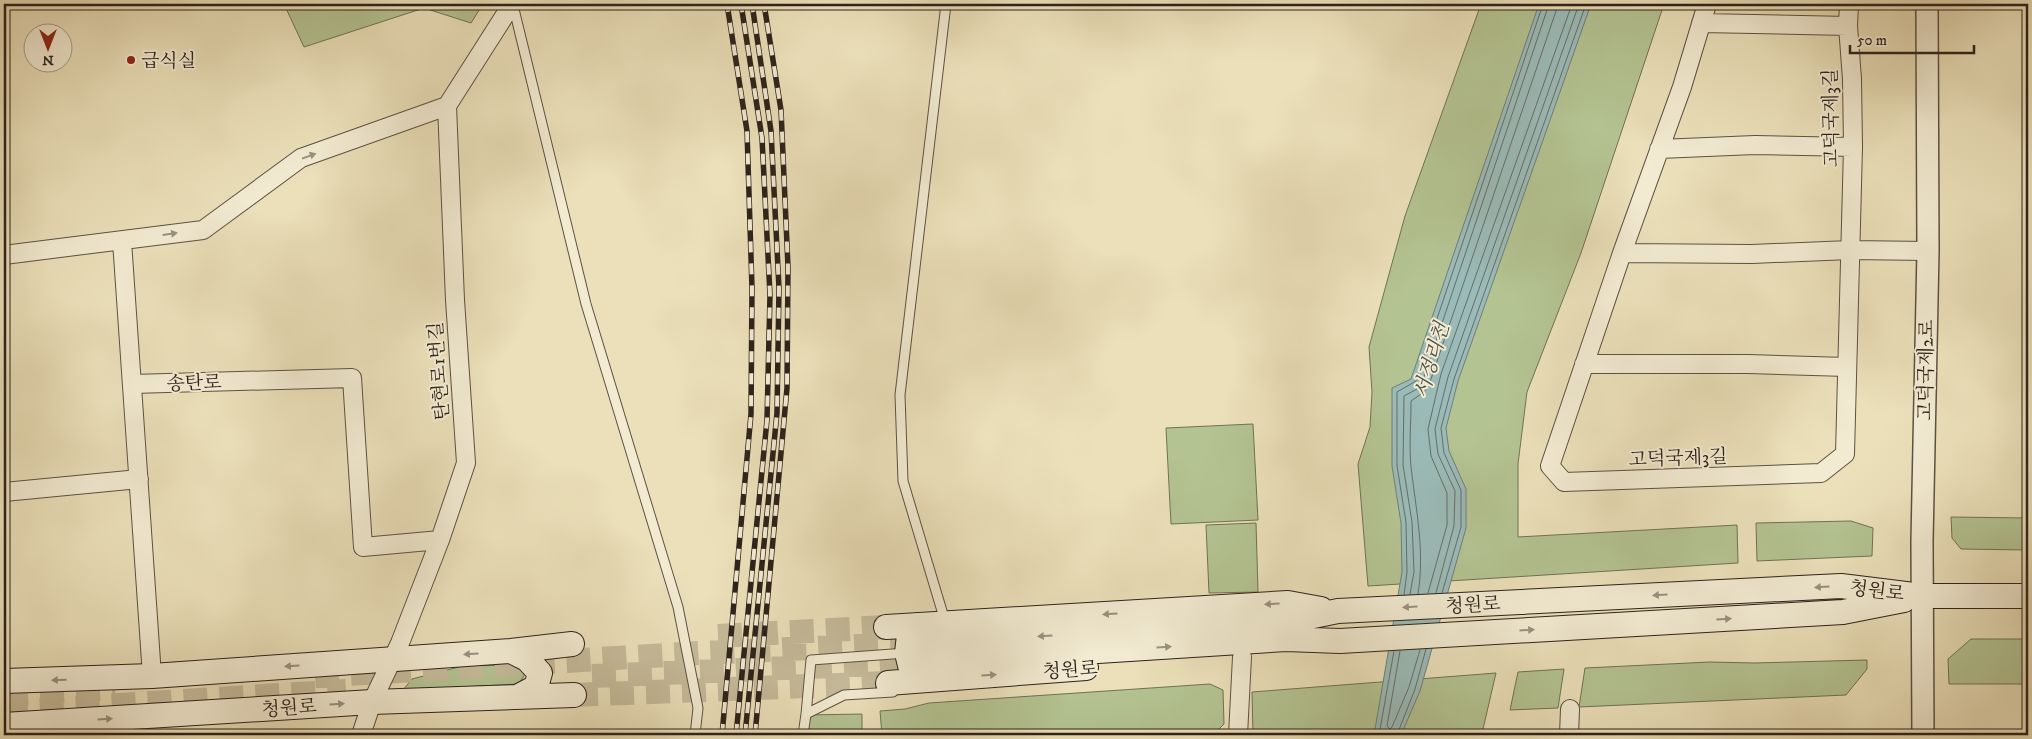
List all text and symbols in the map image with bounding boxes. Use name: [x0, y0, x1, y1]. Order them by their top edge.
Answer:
north arrow: [22, 22, 72, 72]
scale bar: [1850, 22, 1973, 54]
text: 50 m: [1857, 31, 1887, 50]
place label: 급식실: [141, 50, 196, 73]
text: N: [42, 51, 54, 69]
marker: 급식실: [125, 54, 137, 66]
street label: 고덕국제3길: [1819, 68, 1844, 168]
one-way arrow: [301, 152, 316, 159]
one-way arrow: [162, 230, 178, 238]
water label: 서정리천: [1409, 318, 1456, 401]
street label: 고덕국제2로: [1914, 319, 1939, 421]
street label: 탄현로1번길: [425, 321, 454, 421]
street label: 송탄로: [166, 371, 222, 396]
street label: 고덕국제3길: [1628, 445, 1728, 472]
street label: 청원로: [1848, 577, 1906, 606]
one-way arrow: [1814, 583, 1830, 591]
one-way arrow: [1651, 591, 1667, 599]
street label: 청원로: [1445, 593, 1501, 618]
one-way arrow: [1264, 600, 1280, 608]
one-way arrow: [1402, 604, 1418, 612]
one-way arrow: [1102, 611, 1118, 619]
one-way arrow: [1716, 614, 1732, 622]
one-way arrow: [1519, 625, 1535, 633]
one-way arrow: [1037, 632, 1053, 640]
one-way arrow: [1157, 642, 1173, 650]
one-way arrow: [463, 650, 479, 658]
street label: 청원로: [1042, 657, 1098, 684]
one-way arrow: [283, 663, 299, 671]
one-way arrow: [981, 671, 997, 679]
one-way arrow: [51, 676, 67, 684]
street label: 청원로: [261, 695, 317, 722]
one-way arrow: [329, 700, 345, 708]
one-way arrow: [97, 715, 113, 723]

